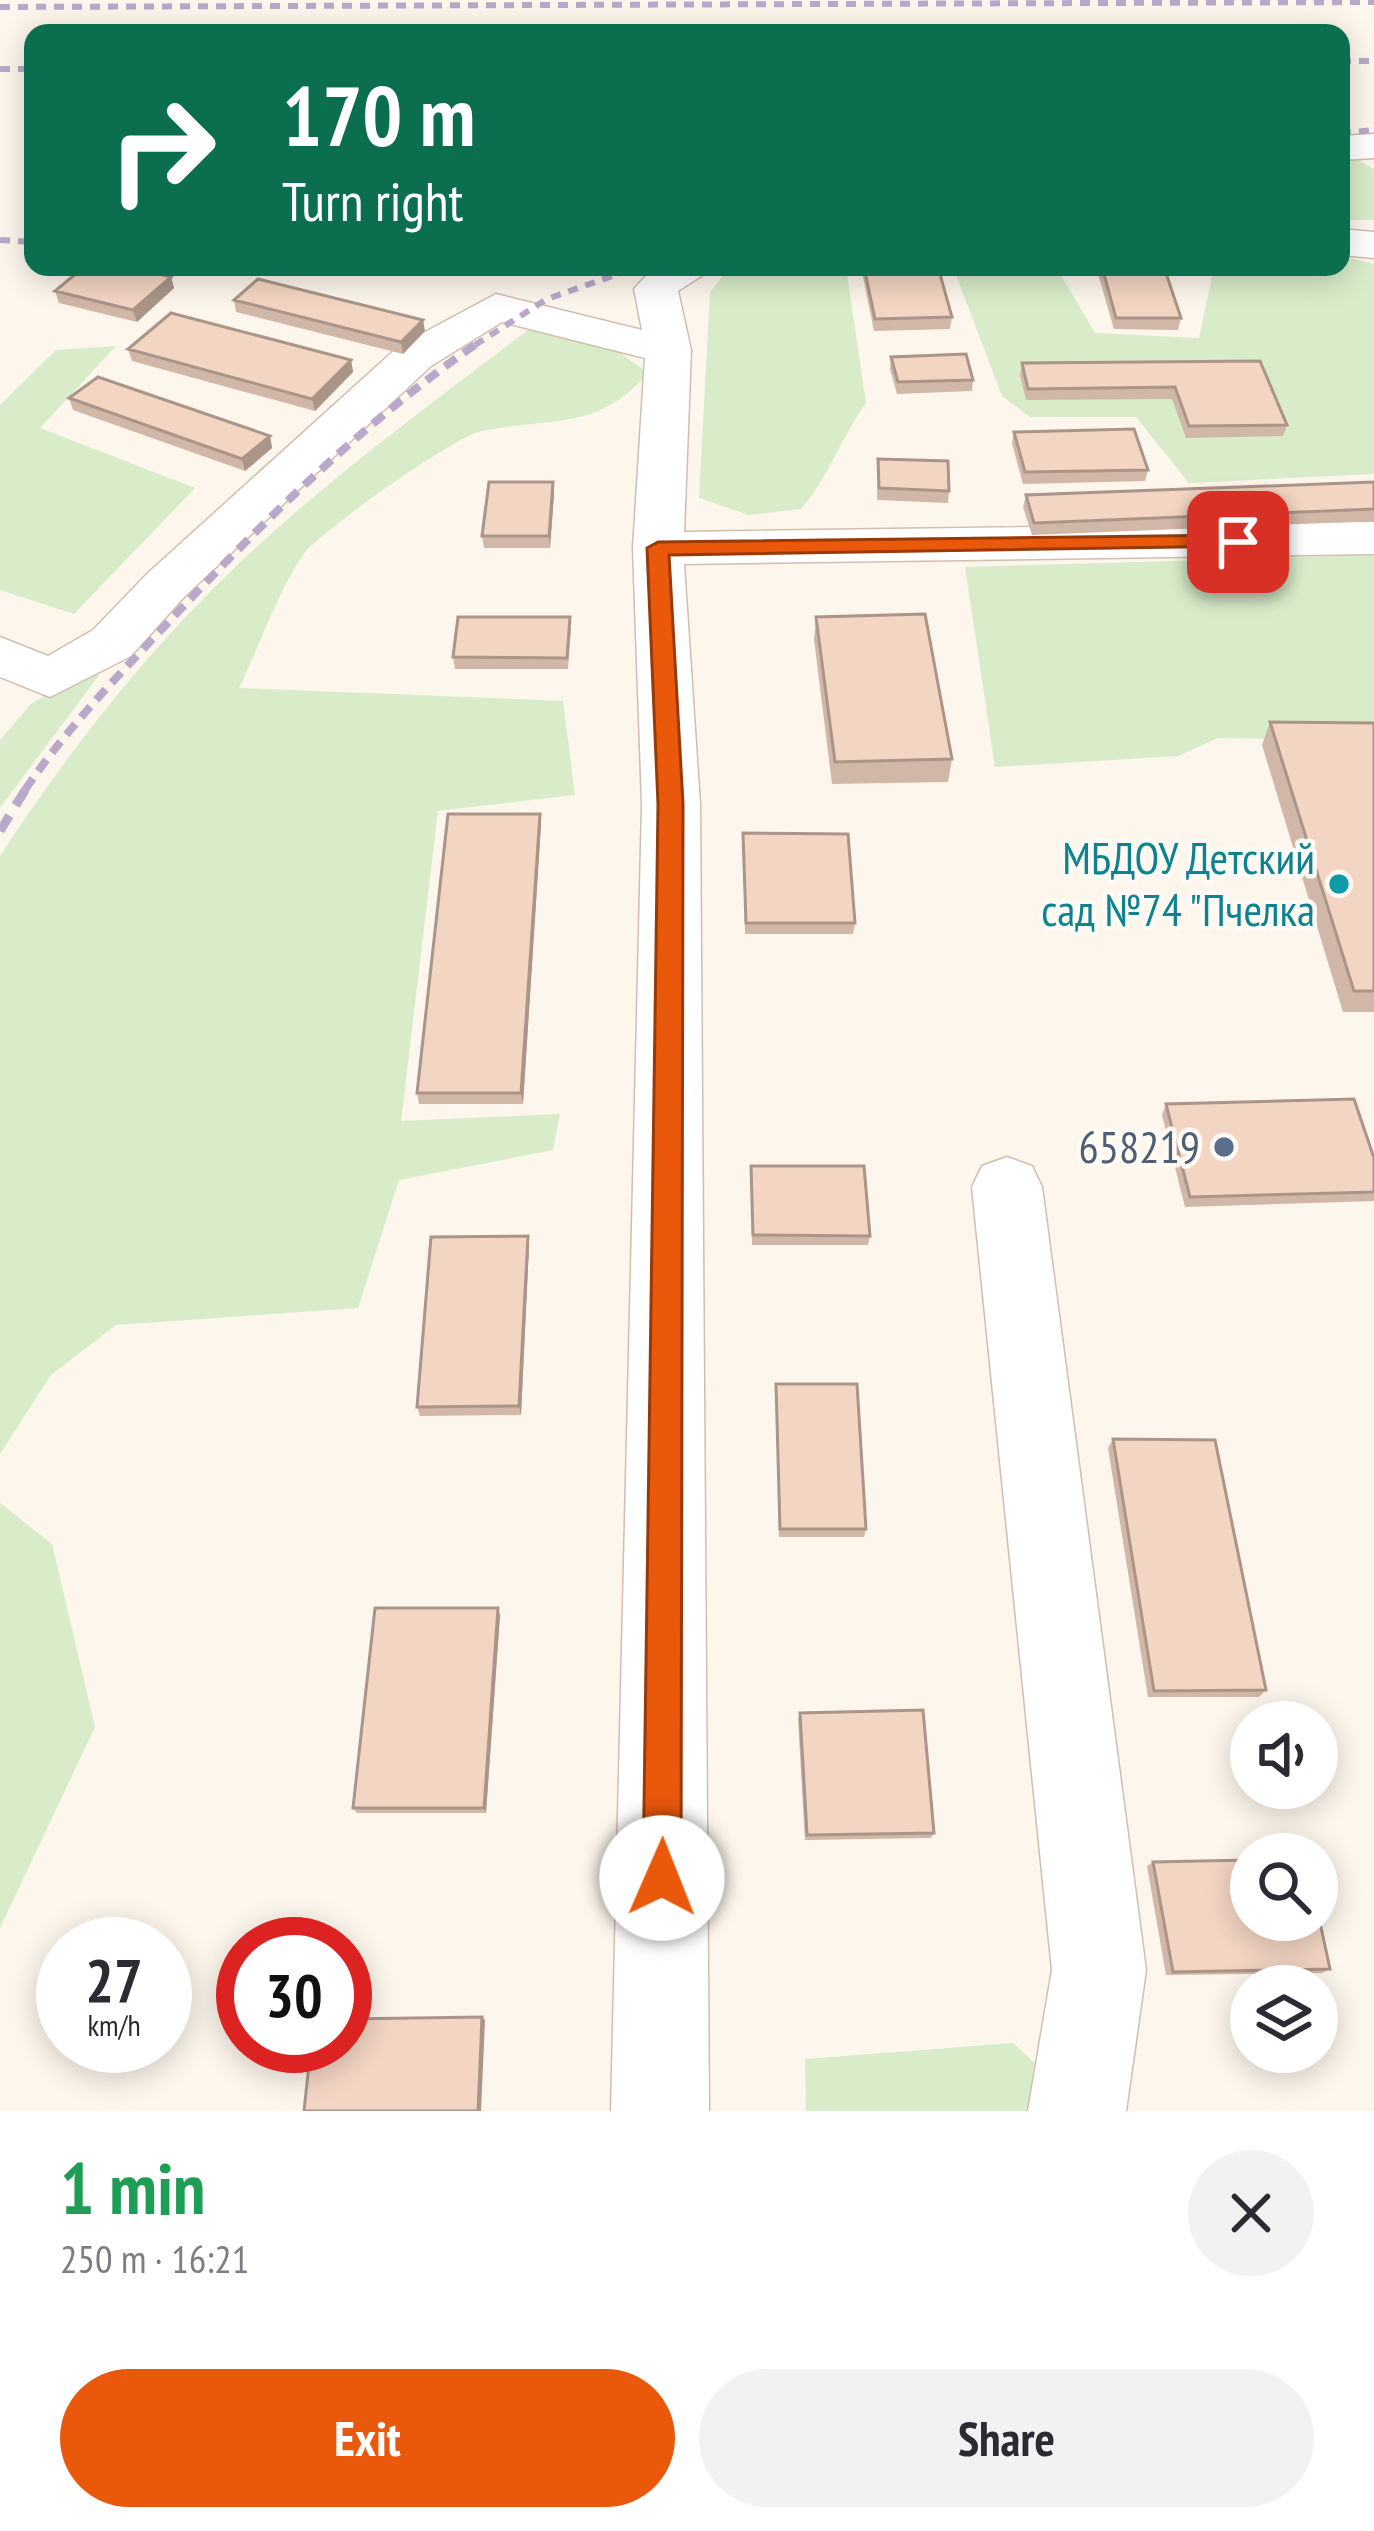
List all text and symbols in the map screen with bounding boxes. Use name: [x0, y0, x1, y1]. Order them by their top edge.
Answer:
text: 170 m: [282, 60, 475, 169]
icon: right: [84, 72, 240, 228]
text: Turn right: [282, 166, 463, 236]
pin: [1187, 491, 1289, 593]
icon: arrive: [1205, 509, 1271, 575]
place label: МБДОУ Детский сад №74 "Пчелка: [1041, 828, 1315, 938]
marker: МБДОУ Детский сад №74 "Пчелка: [1326, 871, 1352, 897]
place label: 658219: [1078, 1117, 1200, 1175]
marker: 658219: [1211, 1134, 1237, 1160]
map controls: [1230, 1701, 1338, 2073]
button: sound: [1230, 1701, 1338, 1809]
position arrow: [599, 1815, 725, 1941]
button: search: [1230, 1833, 1338, 1941]
speed limit sign: 30: [216, 1917, 372, 2073]
text: 27: [85, 1941, 143, 2019]
button: layers: [1230, 1965, 1338, 2073]
text: km/h: [87, 2005, 141, 2044]
text: 1 min: [60, 2141, 205, 2234]
button: close: [1188, 2150, 1314, 2276]
text: 250 m · 16:21: [60, 2233, 249, 2284]
button: Exit: [60, 2369, 675, 2507]
button: Share: [699, 2369, 1314, 2507]

